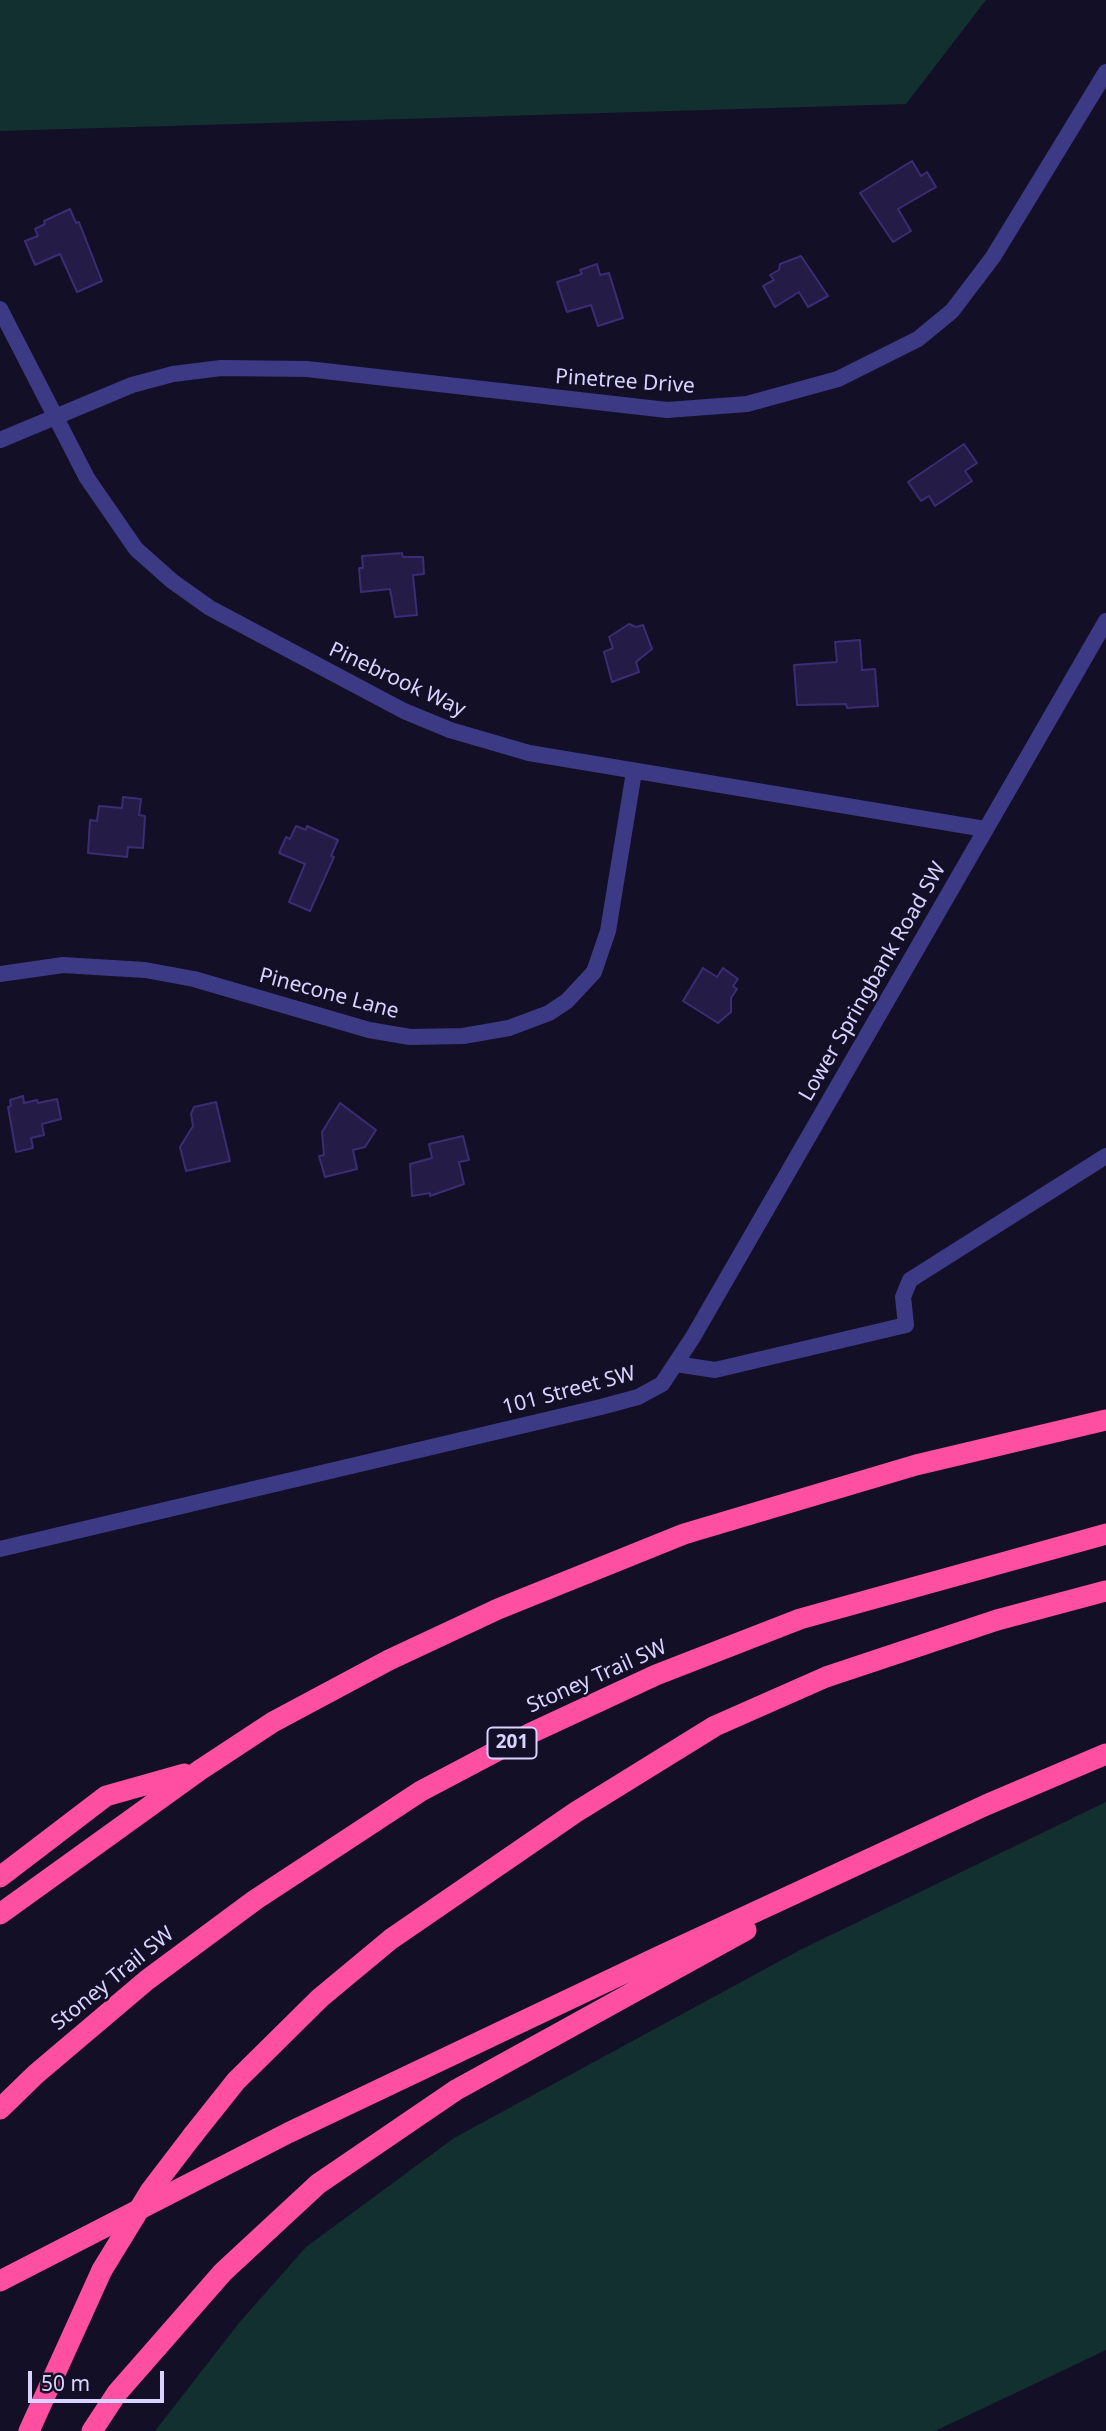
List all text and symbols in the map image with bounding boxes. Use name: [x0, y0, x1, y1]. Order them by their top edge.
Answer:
street label: Pinetree Drive: [554, 365, 696, 399]
street label: Pinebrook Way: [325, 637, 469, 723]
street label: Lower Springbank Road SW: [794, 858, 952, 1106]
street label: Pinecone Lane: [256, 963, 402, 1025]
street label: 101 Street SW: [500, 1361, 638, 1421]
street label: Stoney Trail SW: [523, 1635, 671, 1719]
road number: 201: [488, 1728, 536, 1758]
street label: Stoney Trail SW: [47, 1922, 179, 2036]
scale bar: [32, 2358, 168, 2402]
text: 50 m: [41, 2369, 90, 2397]

